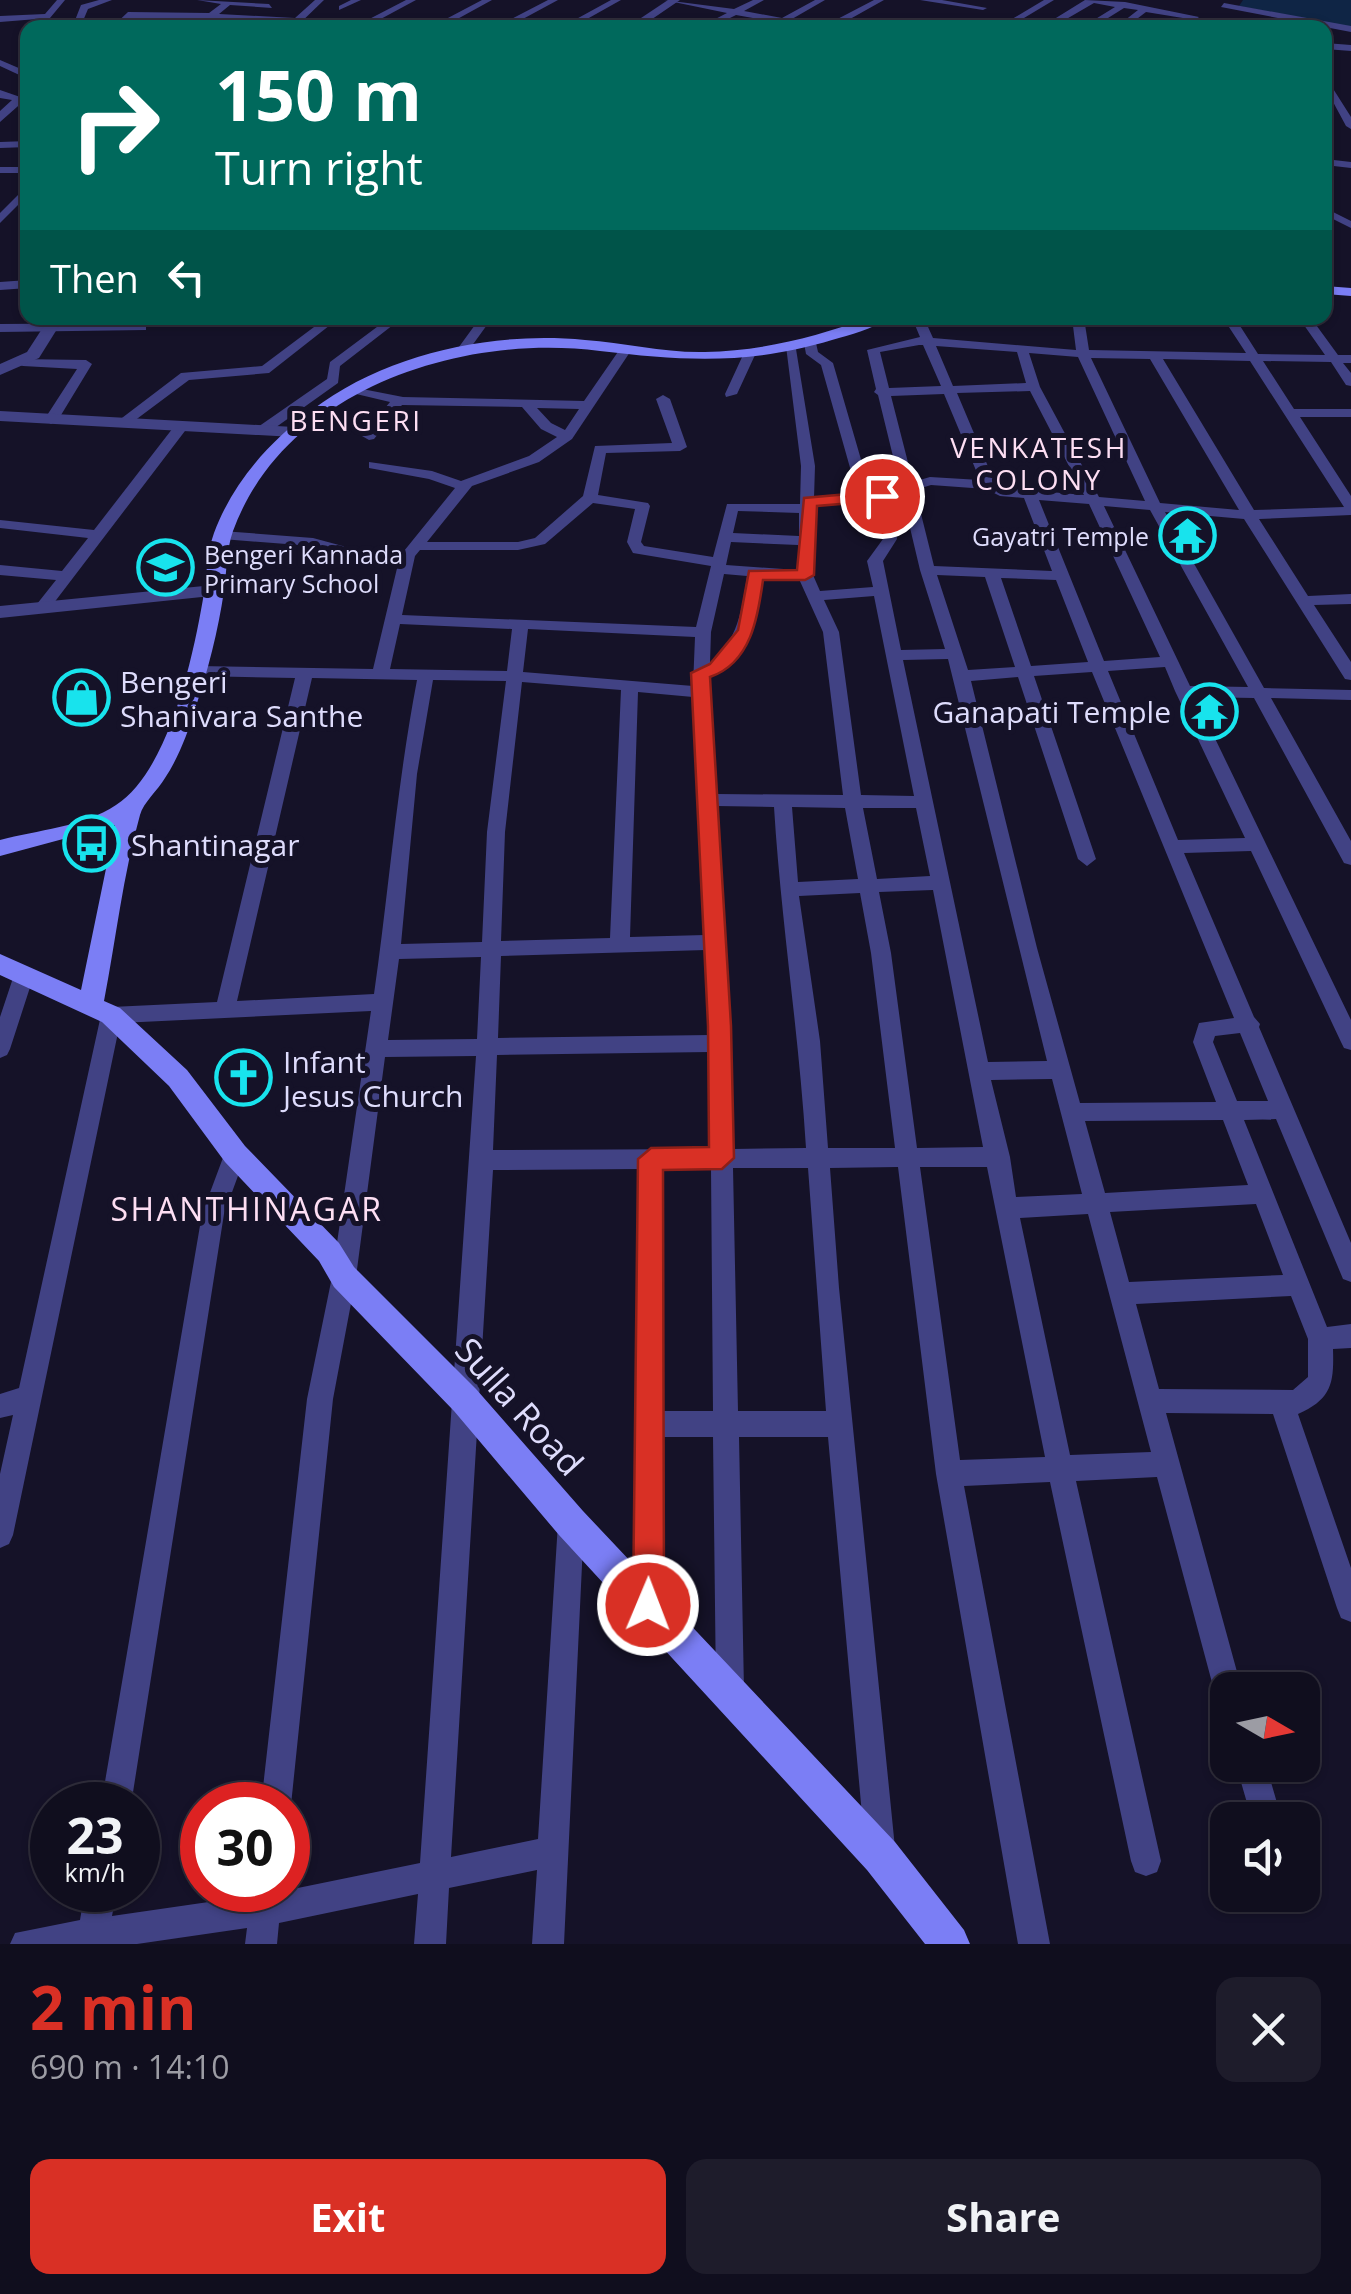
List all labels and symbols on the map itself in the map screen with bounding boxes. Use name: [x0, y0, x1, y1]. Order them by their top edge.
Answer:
district label: BENGERI: [289, 401, 423, 439]
district label: VENKATESH COLONY: [950, 428, 1128, 498]
pin: [840, 454, 925, 539]
temple icon: Gayatri Temple: [1158, 506, 1218, 566]
place label: Gayatri Temple: [972, 519, 1149, 553]
place label: Bengeri Kannada Primary School: [204, 537, 403, 600]
school or university icon: Bengeri Kannada Primary School: [135, 538, 195, 598]
place label: Bengeri Shanivara Santhe: [120, 661, 363, 736]
shop icon: Bengeri Shanivara Santhe: [51, 668, 111, 728]
temple icon: Ganapati Temple: [1180, 681, 1240, 741]
place label: Ganapati Temple: [932, 691, 1171, 732]
bus stop icon: Shantinagar: [62, 814, 122, 874]
place label: Shantinagar: [131, 824, 299, 865]
place label: Infant Jesus Church: [280, 1041, 463, 1116]
church icon: Infant Jesus Church: [214, 1048, 274, 1108]
district label: SHANTHINAGAR: [110, 1187, 384, 1230]
street label: Sulla Road: [446, 1327, 594, 1485]
position arrow: [596, 1553, 700, 1657]
north arrow: [1210, 1672, 1320, 1782]
speed limit sign: 30: [180, 1782, 310, 1912]

